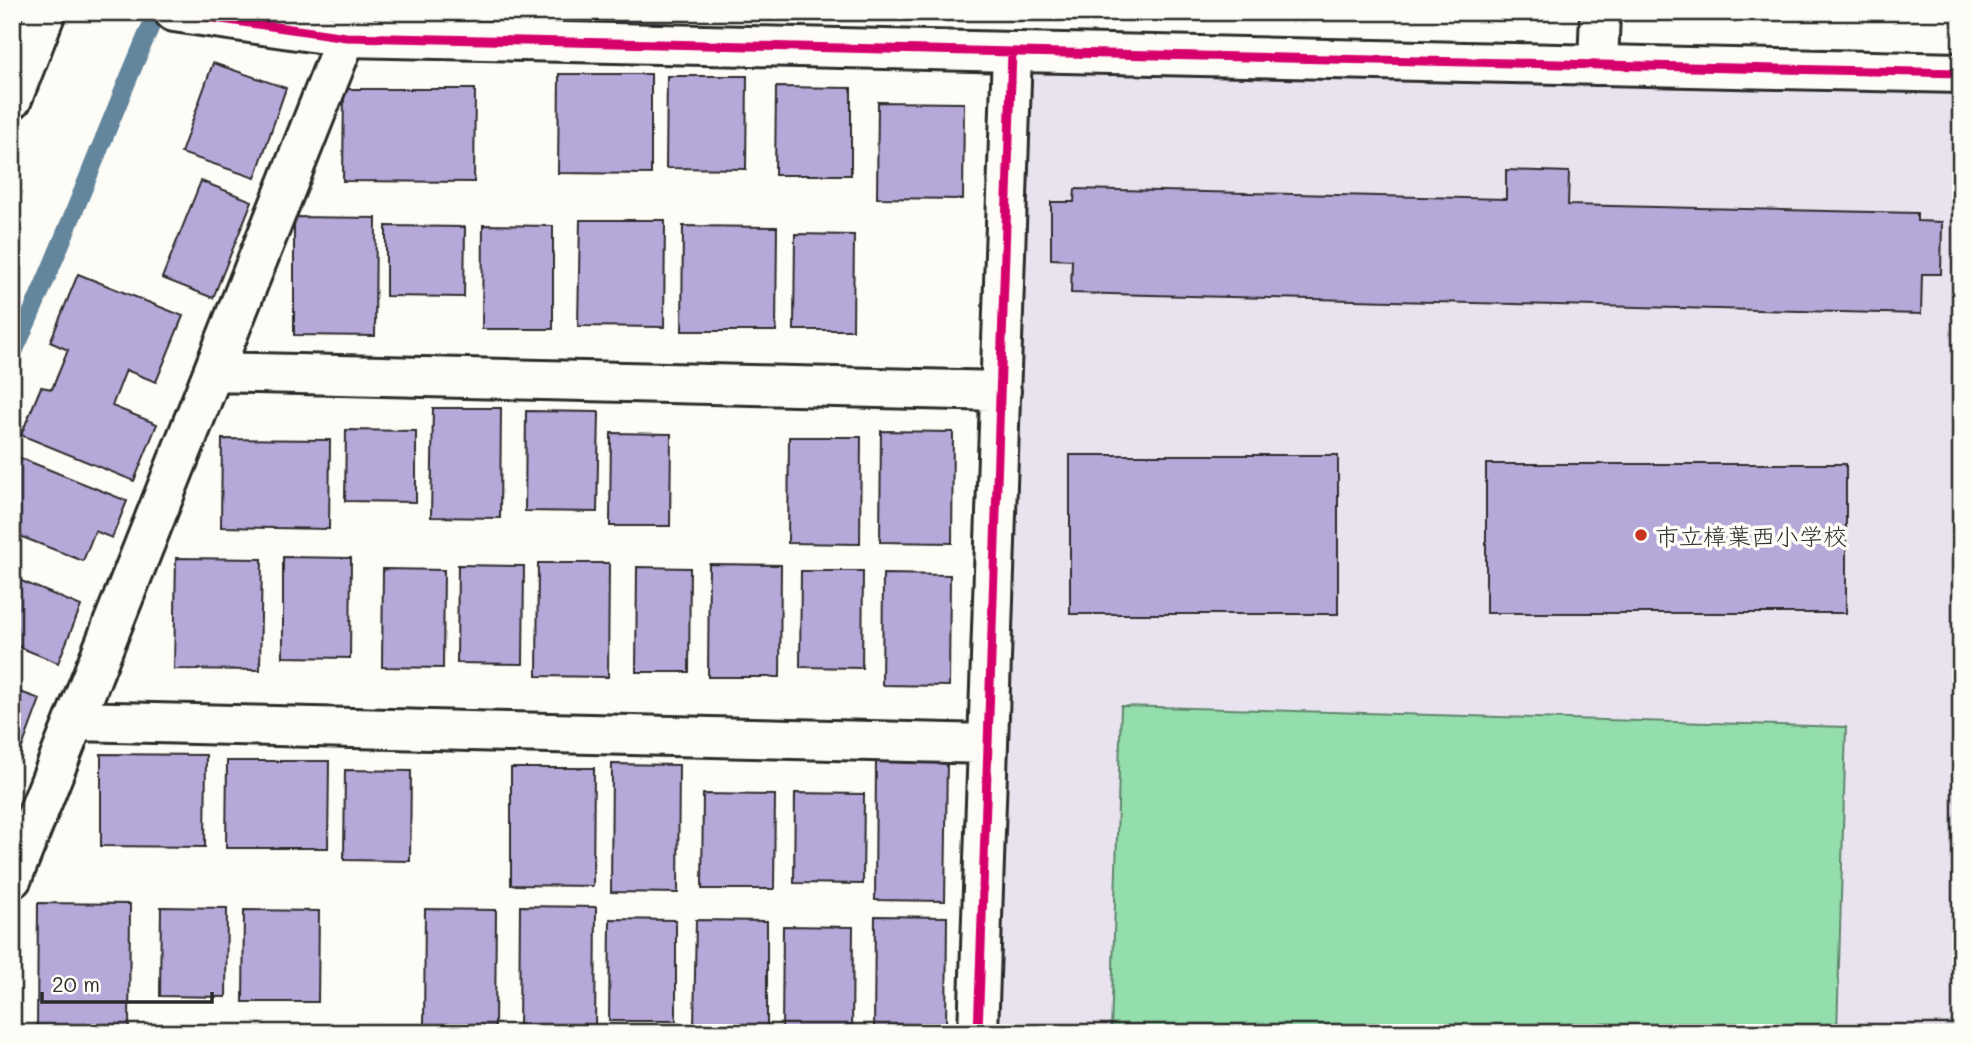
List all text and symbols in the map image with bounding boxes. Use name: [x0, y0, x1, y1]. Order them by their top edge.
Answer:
place label: 市立樟葉西小学校: [1655, 520, 1847, 551]
marker: 市立樟葉西小学校: [1633, 527, 1649, 543]
scale bar: [42, 961, 212, 1005]
text: 20 m: [52, 970, 100, 997]

